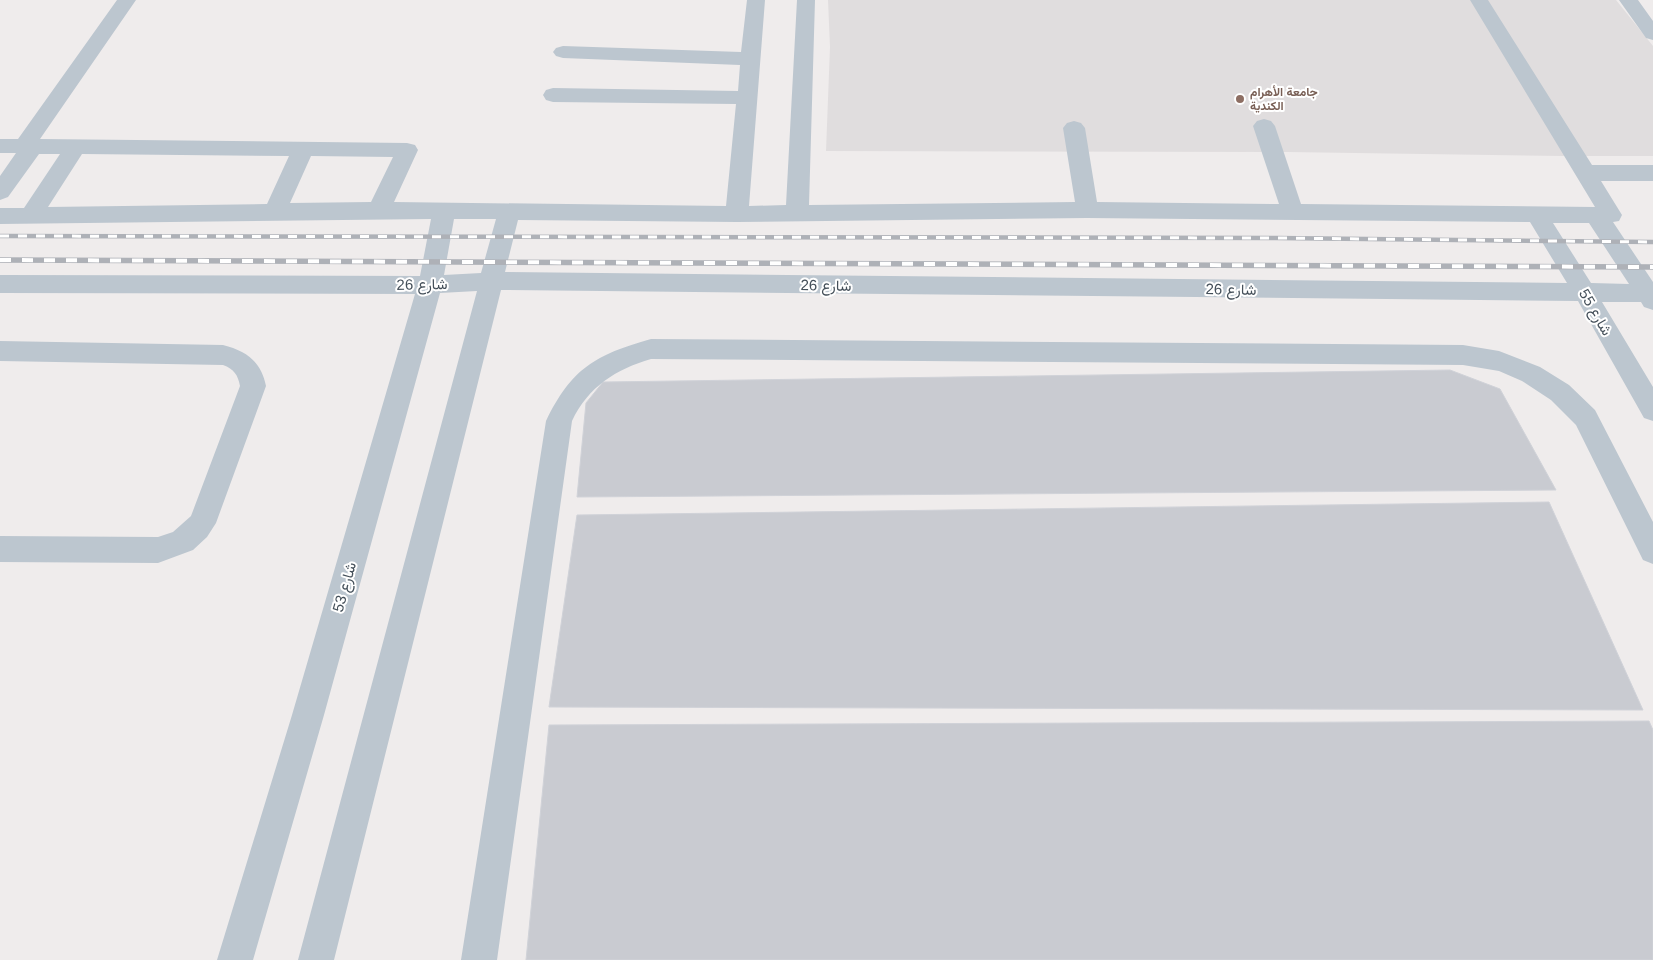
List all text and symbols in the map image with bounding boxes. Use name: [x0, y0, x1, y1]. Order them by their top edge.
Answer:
place label: جامعة الأهرام الكندية: [1250, 85, 1318, 113]
marker: جامعة الأهرام الكندية: [1234, 93, 1246, 105]
street label: شارع 26: [396, 275, 448, 296]
street label: شارع 26: [800, 276, 852, 297]
street label: شارع 26: [1205, 280, 1257, 301]
street label: شارع 55: [1573, 286, 1616, 340]
street label: شارع 53: [329, 560, 362, 615]

